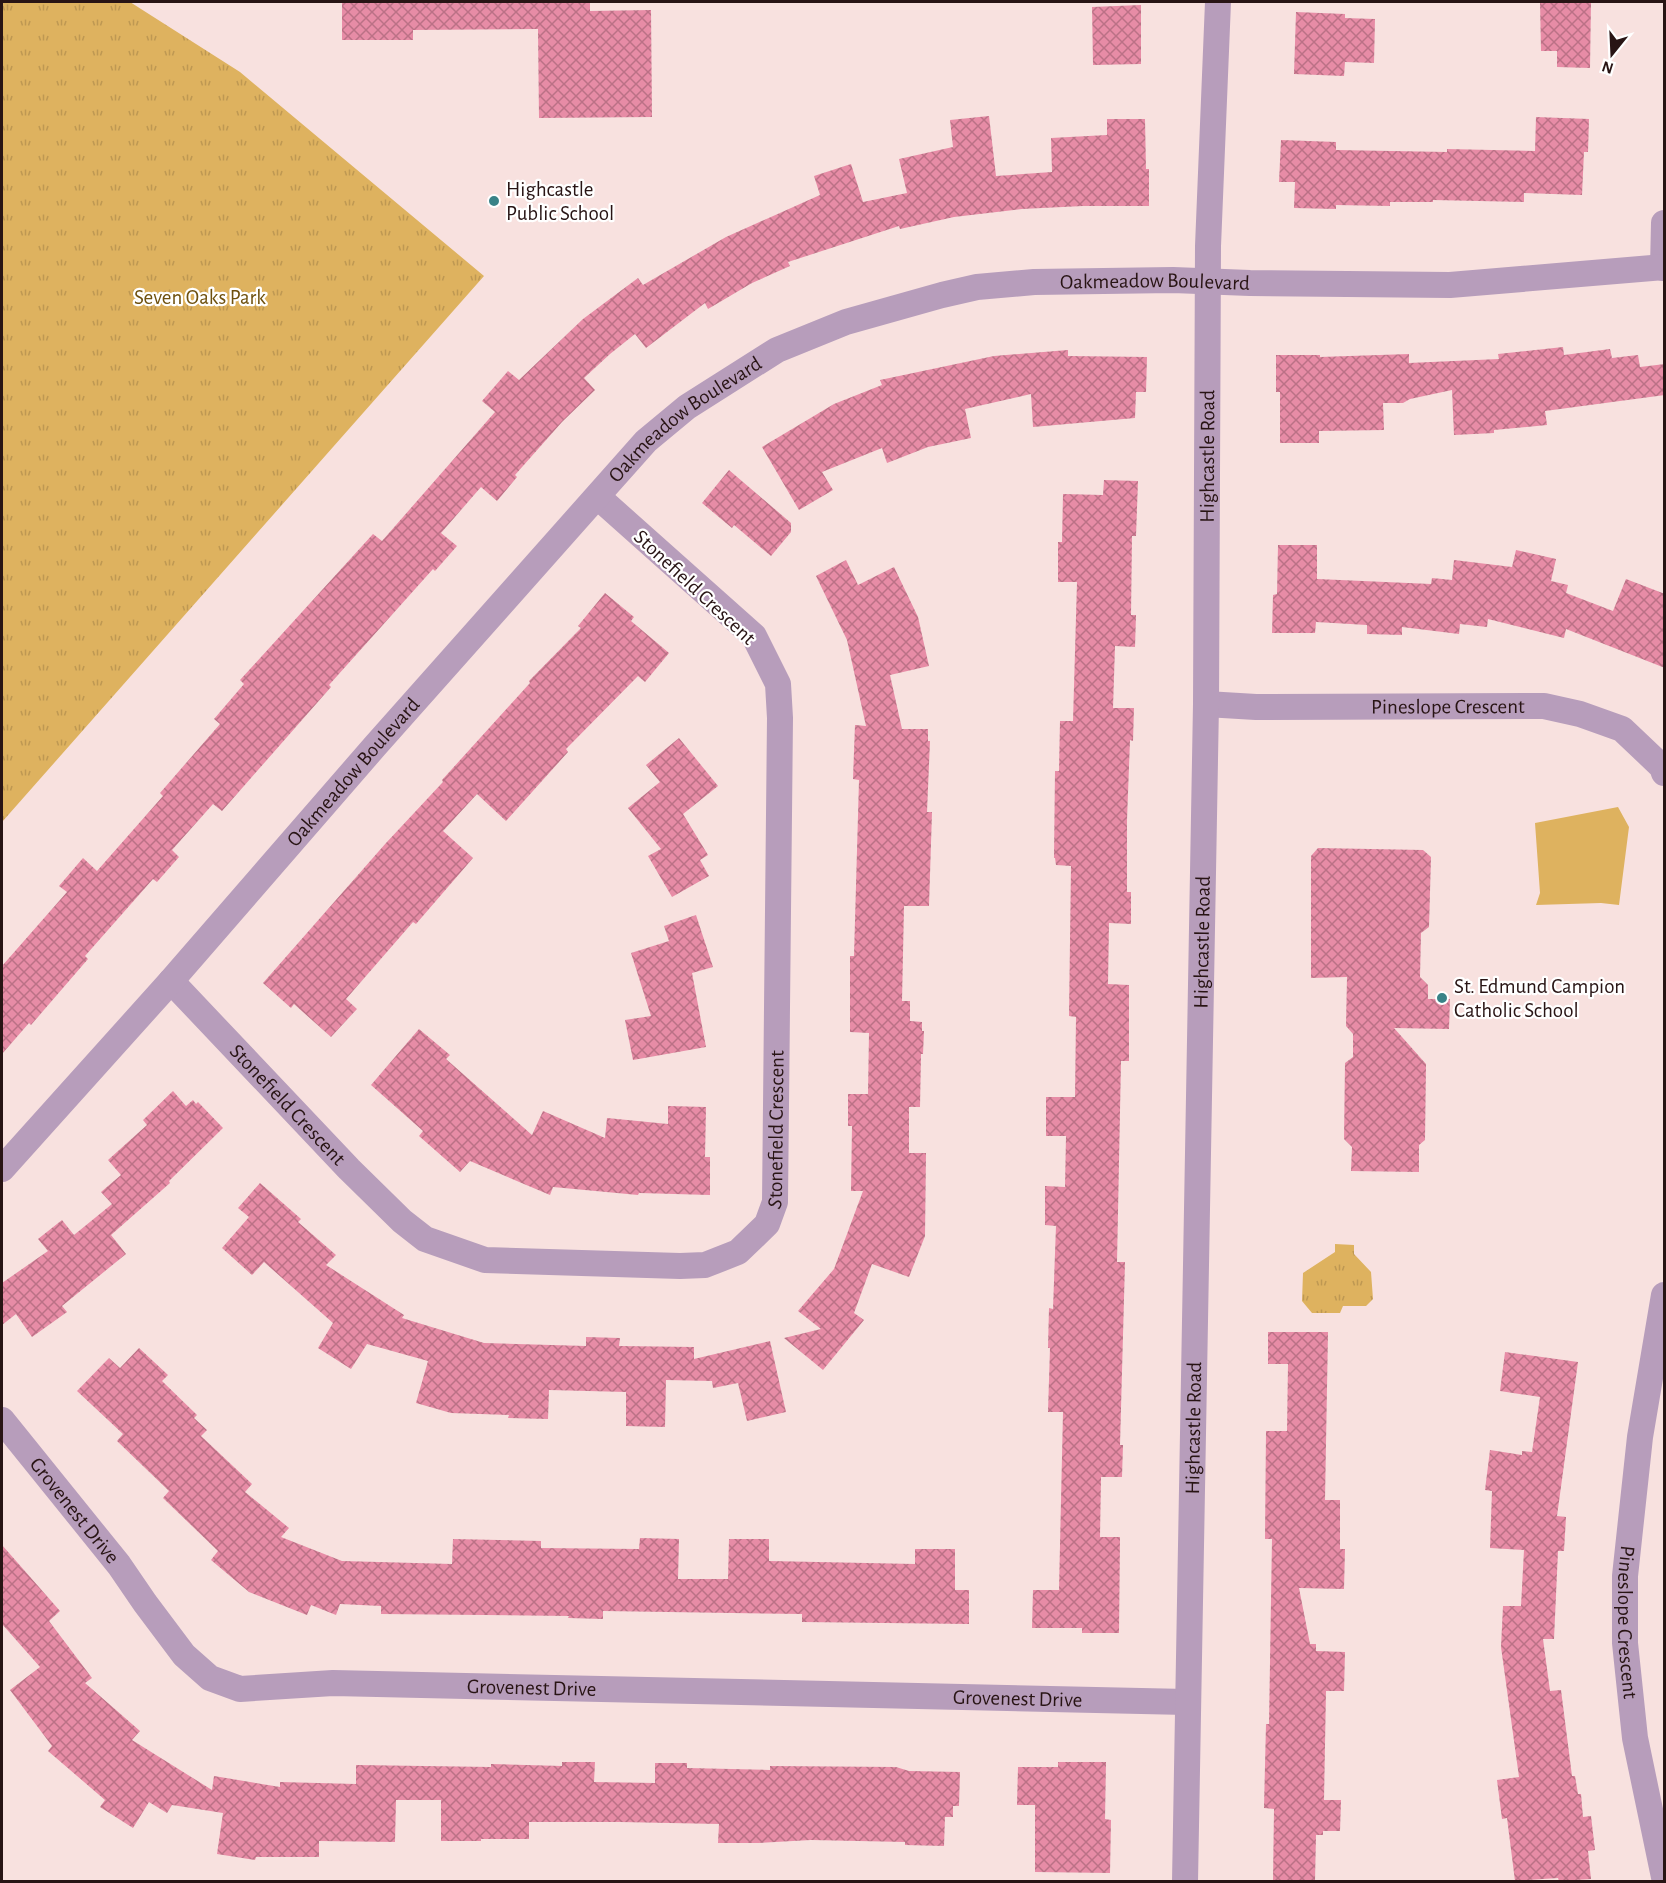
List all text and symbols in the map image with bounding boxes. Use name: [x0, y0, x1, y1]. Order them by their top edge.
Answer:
north arrow: [1582, 24, 1642, 84]
text: N: [1600, 58, 1615, 77]
place label: Highcastle Public School: [506, 179, 614, 224]
marker: Highcastle Public School: [487, 194, 501, 208]
street label: Oakmeadow Boulevard: [1060, 270, 1250, 294]
park label: Seven Oaks Park: [134, 287, 266, 308]
street label: Oakmeadow Boulevard: [605, 353, 765, 486]
street label: Highcastle Road: [1197, 390, 1218, 523]
street label: Stonefield Crescent: [630, 526, 760, 649]
street label: Oakmeadow Boulevard: [283, 694, 424, 851]
street label: Pineslope Crescent: [1371, 696, 1525, 718]
street label: Highcastle Road: [1191, 875, 1214, 1009]
place label: St. Edmund Campion Catholic School: [1454, 976, 1625, 1021]
marker: St. Edmund Campion Catholic School: [1435, 991, 1449, 1005]
street label: Stonefield Crescent: [226, 1040, 350, 1170]
street label: Stonefield Crescent: [763, 1050, 788, 1212]
street label: Highcastle Road: [1182, 1361, 1205, 1495]
street label: Grovenest Drive: [26, 1454, 123, 1568]
street label: Pineslope Crescent: [1614, 1544, 1641, 1700]
street label: Grovenest Drive: [467, 1676, 597, 1700]
street label: Grovenest Drive: [953, 1687, 1083, 1711]

